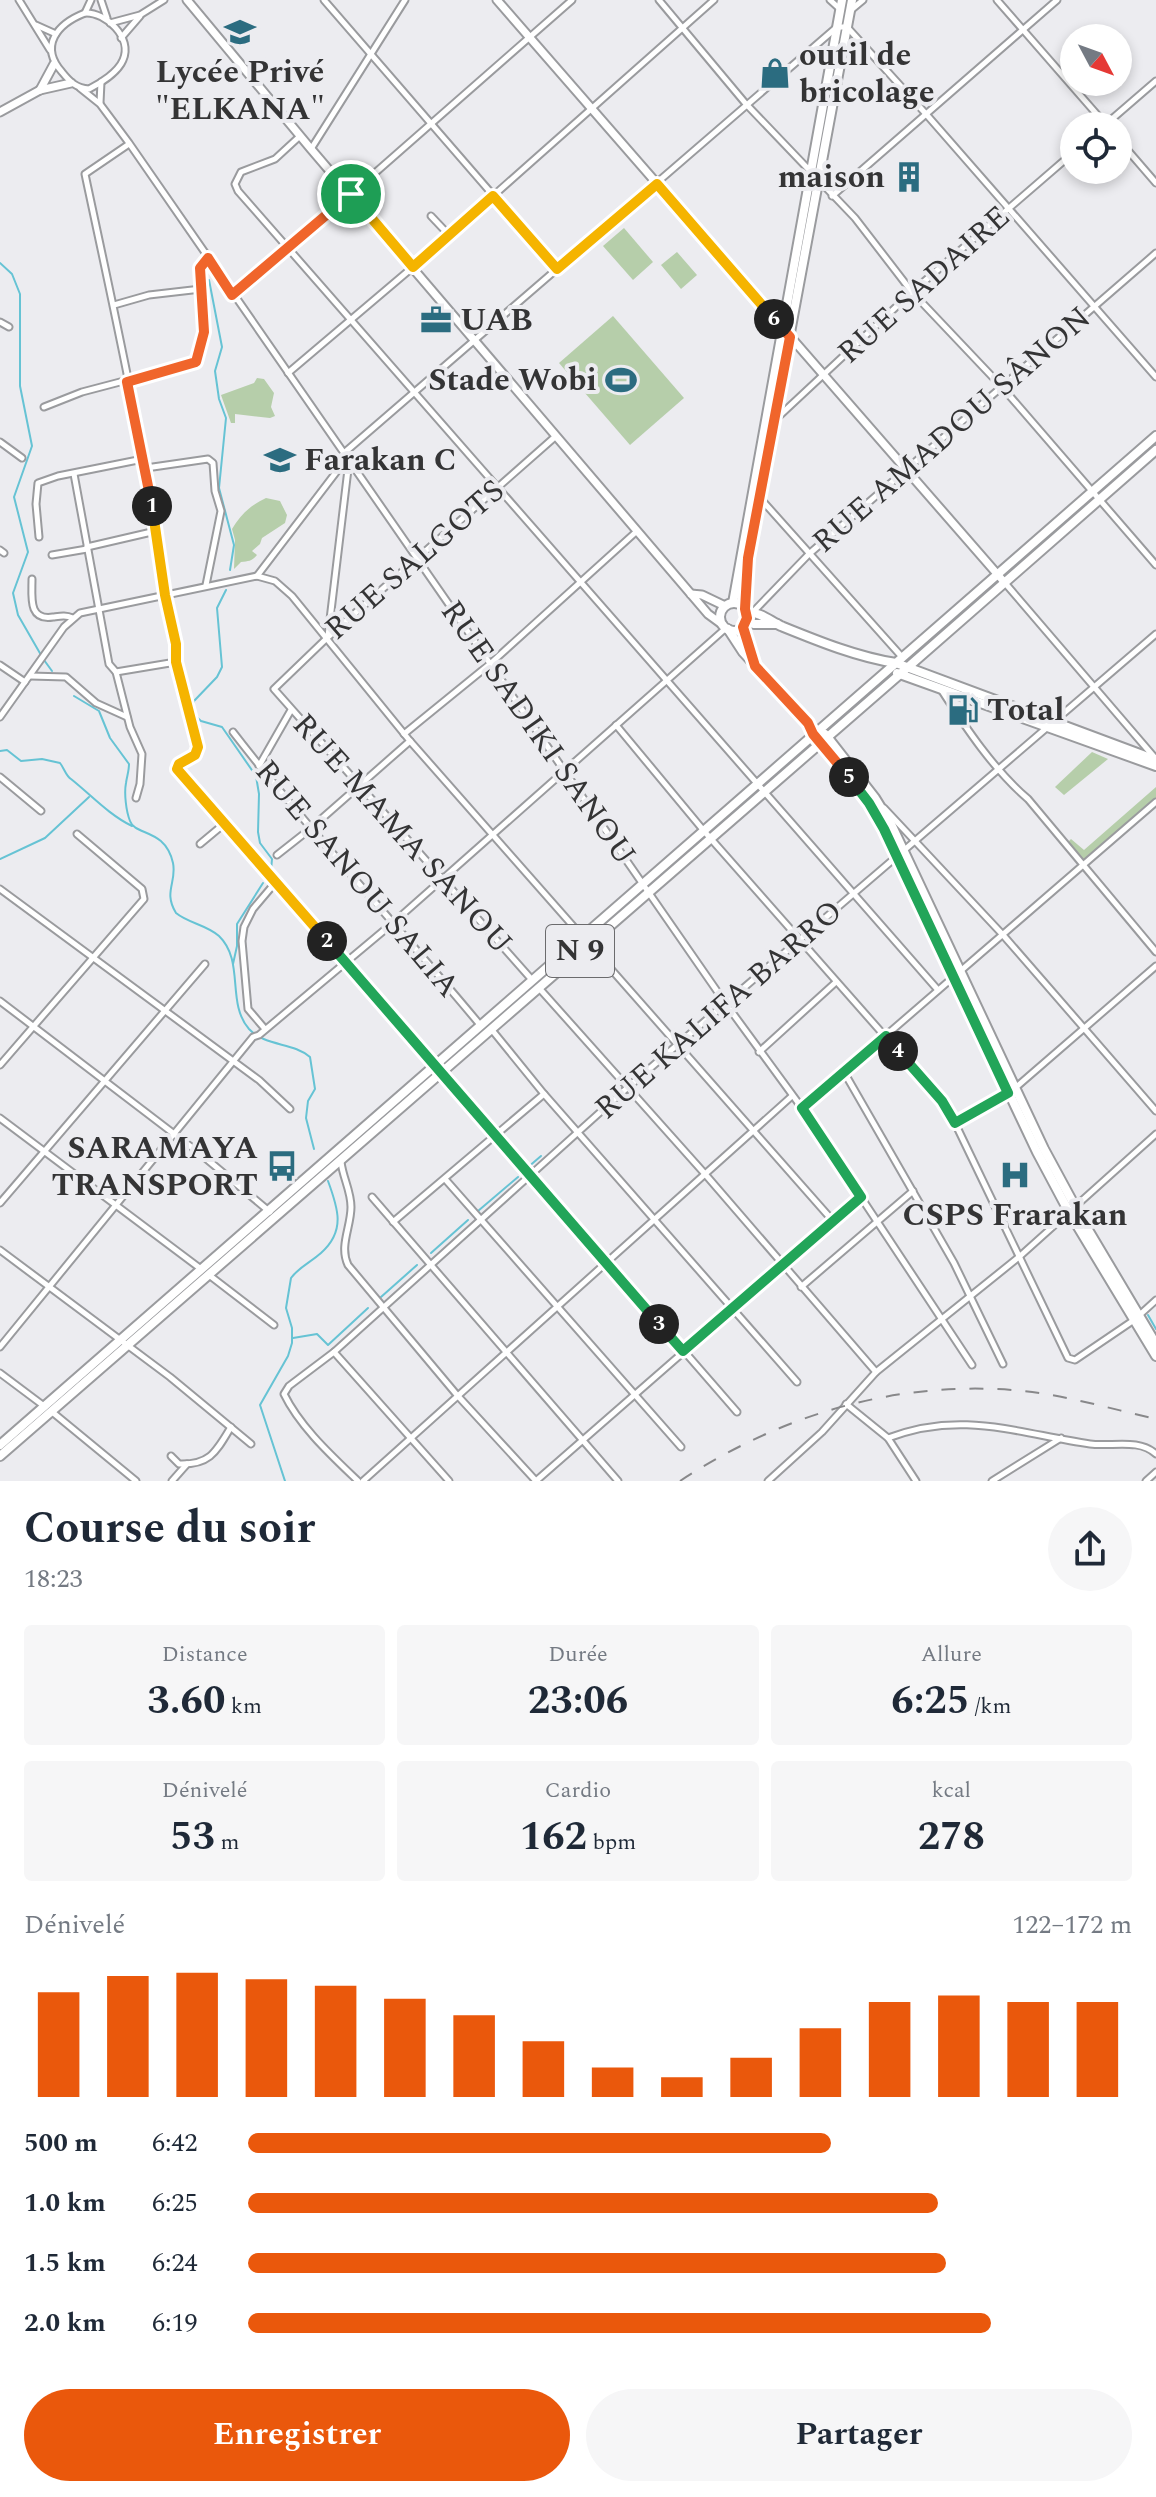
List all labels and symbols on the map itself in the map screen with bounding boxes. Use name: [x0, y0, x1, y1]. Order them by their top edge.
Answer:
school or university icon: Lycée Privé "ELKANA": [223, 15, 257, 49]
north arrow: [1060, 24, 1132, 96]
place label: outil de bricolage: [799, 31, 935, 117]
place label: Lycée Privé "ELKANA": [155, 48, 325, 134]
shop icon: outil de bricolage: [758, 56, 792, 90]
place label: maison: [778, 153, 885, 202]
pin: [317, 160, 385, 228]
building icon: maison: [892, 160, 926, 194]
street label: RUE SADAIRE: [826, 194, 1022, 376]
street label: RUE AMADOU SÂNON: [802, 295, 1102, 565]
place label: UAB: [460, 296, 533, 345]
pin: 6: [754, 299, 794, 339]
office icon: UAB: [419, 303, 453, 337]
place label: Stade Wobi: [428, 356, 597, 405]
sports icon: Stade Wobi: [604, 363, 638, 397]
place label: Farakan C: [304, 436, 456, 485]
school or university icon: Farakan C: [263, 443, 297, 477]
street label: RUE SALGOTS: [314, 468, 516, 652]
pin: 1: [132, 486, 172, 526]
street label: RUE SADIKI SANOU: [428, 590, 648, 876]
place label: Total: [987, 686, 1064, 735]
fuel station icon: Total: [946, 693, 980, 727]
street label: RUE MAMA SANOU: [280, 702, 524, 966]
street label: RUE SANOU SALIA: [242, 749, 472, 1009]
pin: 5: [829, 757, 869, 797]
street label: RUE KALIFA BARRO: [584, 888, 854, 1132]
pin: 2: [307, 921, 347, 961]
road number: N 9: [546, 925, 614, 977]
pin: 4: [878, 1031, 918, 1071]
place label: SARAMAYA TRANSPORT: [51, 1124, 258, 1210]
bus stop icon: SARAMAYA TRANSPORT: [265, 1149, 299, 1183]
hospital icon: CSPS Frarakan: [998, 1158, 1032, 1192]
place label: CSPS Frarakan: [903, 1191, 1128, 1240]
pin: 3: [639, 1304, 679, 1344]

